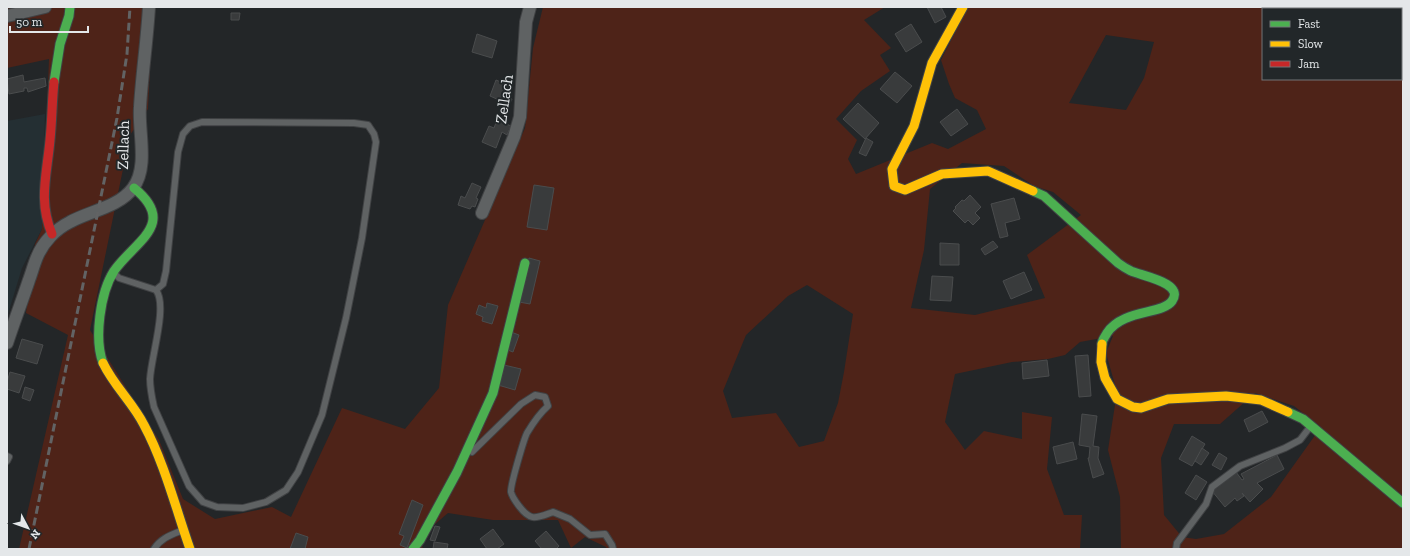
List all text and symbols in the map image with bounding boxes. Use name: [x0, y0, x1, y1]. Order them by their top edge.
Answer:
scale bar: [10, 8, 88, 34]
legend: [1262, 8, 1402, 80]
text: 50 m: [16, 15, 43, 29]
text: Fast: [1298, 17, 1321, 31]
text: Slow: [1298, 37, 1324, 51]
text: Jam: [1298, 57, 1320, 71]
street label: Zellach: [491, 73, 517, 125]
street label: Zellach: [113, 120, 133, 170]
north arrow: [8, 508, 48, 548]
text: N: [27, 527, 43, 542]

